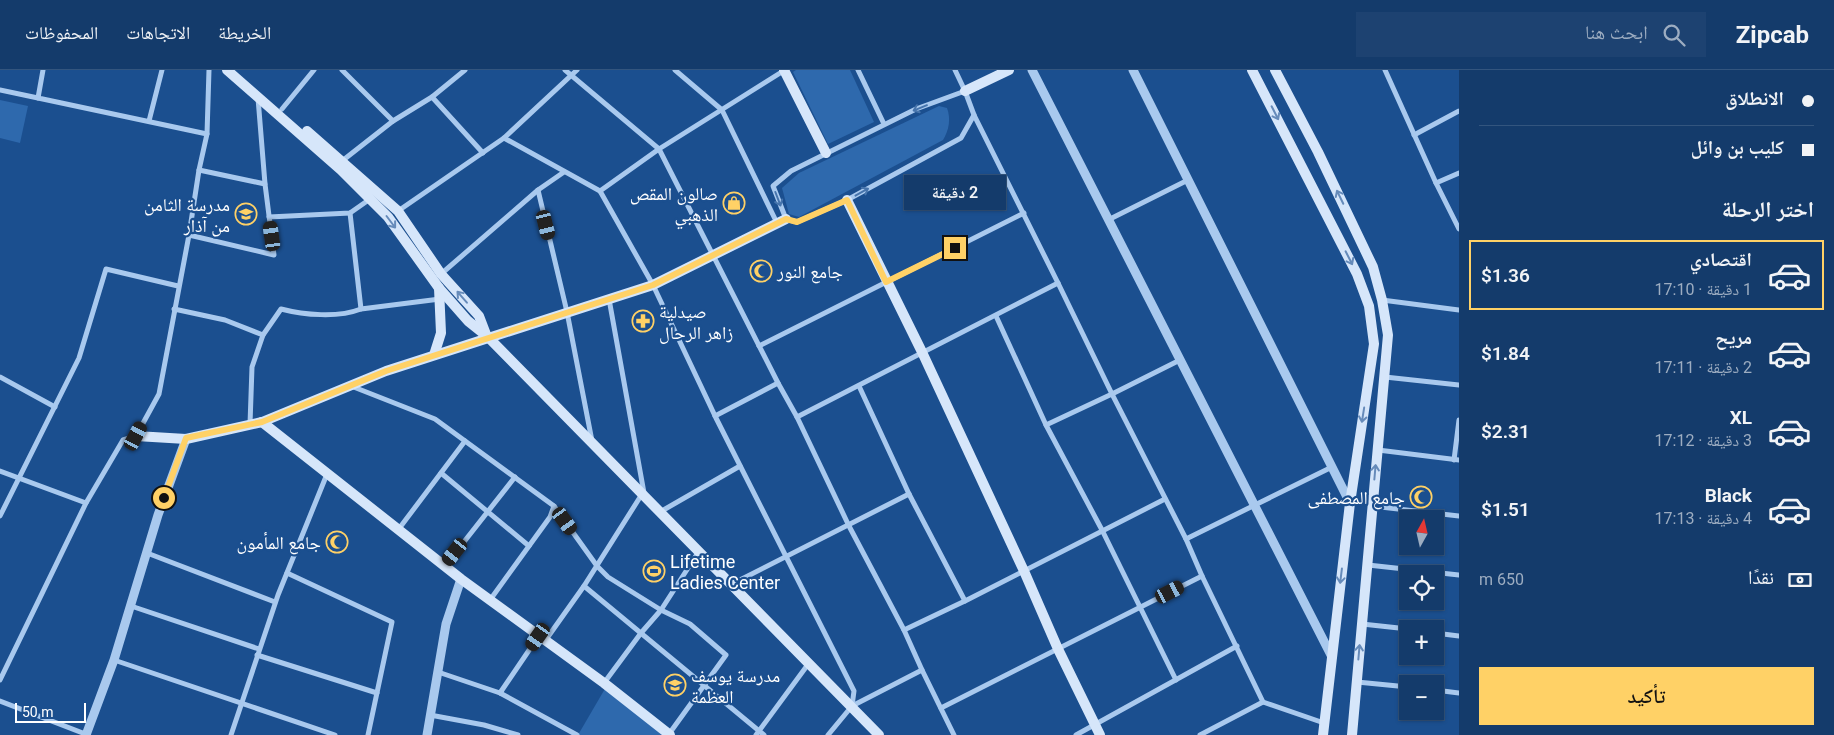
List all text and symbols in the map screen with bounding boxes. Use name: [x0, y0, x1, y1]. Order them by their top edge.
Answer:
search box: [1356, 12, 1706, 57]
text: ابحث هنا: [1585, 21, 1648, 44]
icon: search: [1660, 21, 1688, 49]
text: Zipcab: [1736, 21, 1809, 49]
text: المحفوظات: [25, 22, 98, 43]
text: الاتجاهات: [126, 22, 190, 43]
text: الخريطة: [218, 22, 271, 43]
text: الانطلاق: [1725, 87, 1784, 110]
one-way arrow: [912, 104, 928, 113]
one-way arrow: [1270, 106, 1280, 121]
text: كليب بن وائل: [1691, 136, 1784, 159]
callout: 2 دقيقة: [904, 176, 1006, 210]
place label: صالون المقص الذهبي: [630, 183, 718, 229]
text: 2 دقيقة: [932, 183, 978, 202]
one-way arrow: [855, 187, 870, 197]
one-way arrow: [774, 190, 783, 206]
one-way arrow: [1334, 190, 1344, 205]
shop icon: صالون المقص الذهبي: [722, 191, 746, 215]
place label: مدرسة الثامن من آذار: [144, 194, 230, 237]
text: اختر الرحلة: [1722, 197, 1814, 222]
school or university icon: مدرسة الثامن من آذار: [234, 202, 258, 226]
car: [535, 209, 556, 241]
one-way arrow: [386, 215, 396, 229]
car: [262, 220, 281, 252]
route end: [944, 237, 966, 259]
text: اقتصادي: [1690, 248, 1752, 271]
one-way arrow: [1344, 250, 1354, 265]
icon: car: [1767, 253, 1812, 298]
mosque icon: جامع النور: [749, 259, 773, 283]
place label: جامع النور: [776, 261, 843, 284]
text: $1.36: [1481, 264, 1530, 287]
text: 1 دقيقة · 17:10: [1655, 280, 1752, 299]
one-way arrow: [456, 290, 468, 303]
place label: صيدلية زاهر الرحال: [659, 301, 733, 344]
pharmacy icon: صيدلية زاهر الرحال: [631, 309, 655, 333]
text: مريح: [1715, 326, 1752, 349]
icon: car: [1767, 331, 1812, 376]
text: $1.84: [1481, 342, 1530, 365]
text: 2 دقيقة · 17:11: [1655, 358, 1752, 377]
text: XL: [1730, 406, 1752, 429]
one-way arrow: [1358, 407, 1368, 423]
icon: car: [1767, 409, 1812, 454]
car: [122, 419, 149, 453]
text: $2.31: [1481, 420, 1530, 443]
text: 3 دقيقة · 17:12: [1655, 431, 1752, 450]
one-way arrow: [1371, 465, 1380, 481]
text: Black: [1705, 484, 1752, 507]
mosque icon: جامع المصطفى: [1409, 485, 1433, 509]
route start: [153, 487, 175, 509]
place label: جامع المصطفى: [1308, 487, 1405, 510]
icon: car: [1767, 487, 1812, 532]
text: $1.51: [1481, 498, 1530, 521]
car: [550, 504, 579, 538]
text: 4 دقيقة · 17:13: [1655, 509, 1752, 528]
north arrow: [1399, 510, 1444, 555]
map controls: [1399, 510, 1444, 720]
mosque icon: جامع المأمون: [325, 530, 349, 554]
place label: جامع المأمون: [236, 532, 321, 555]
car: [439, 536, 470, 568]
place label: Lifetime Ladies Center: [670, 551, 780, 593]
sports icon: Lifetime Ladies Center: [642, 559, 666, 583]
button: locate: [1399, 565, 1444, 610]
text: نقدًا: [1748, 566, 1774, 589]
icon: cash: [1786, 566, 1814, 594]
one-way arrow: [1336, 568, 1346, 584]
text: 650 m: [1479, 570, 1524, 589]
car: [1153, 579, 1186, 605]
car: [523, 620, 552, 654]
button: +: [1399, 620, 1444, 665]
one-way arrow: [1354, 644, 1364, 660]
place label: مدرسة يوسف العظمة: [691, 665, 780, 707]
button: تأكيد: [1479, 667, 1814, 725]
school or university icon: مدرسة يوسف العظمة: [663, 673, 687, 697]
button: −: [1399, 675, 1444, 720]
scale bar: [15, 700, 86, 723]
text: 50 m: [22, 704, 54, 720]

